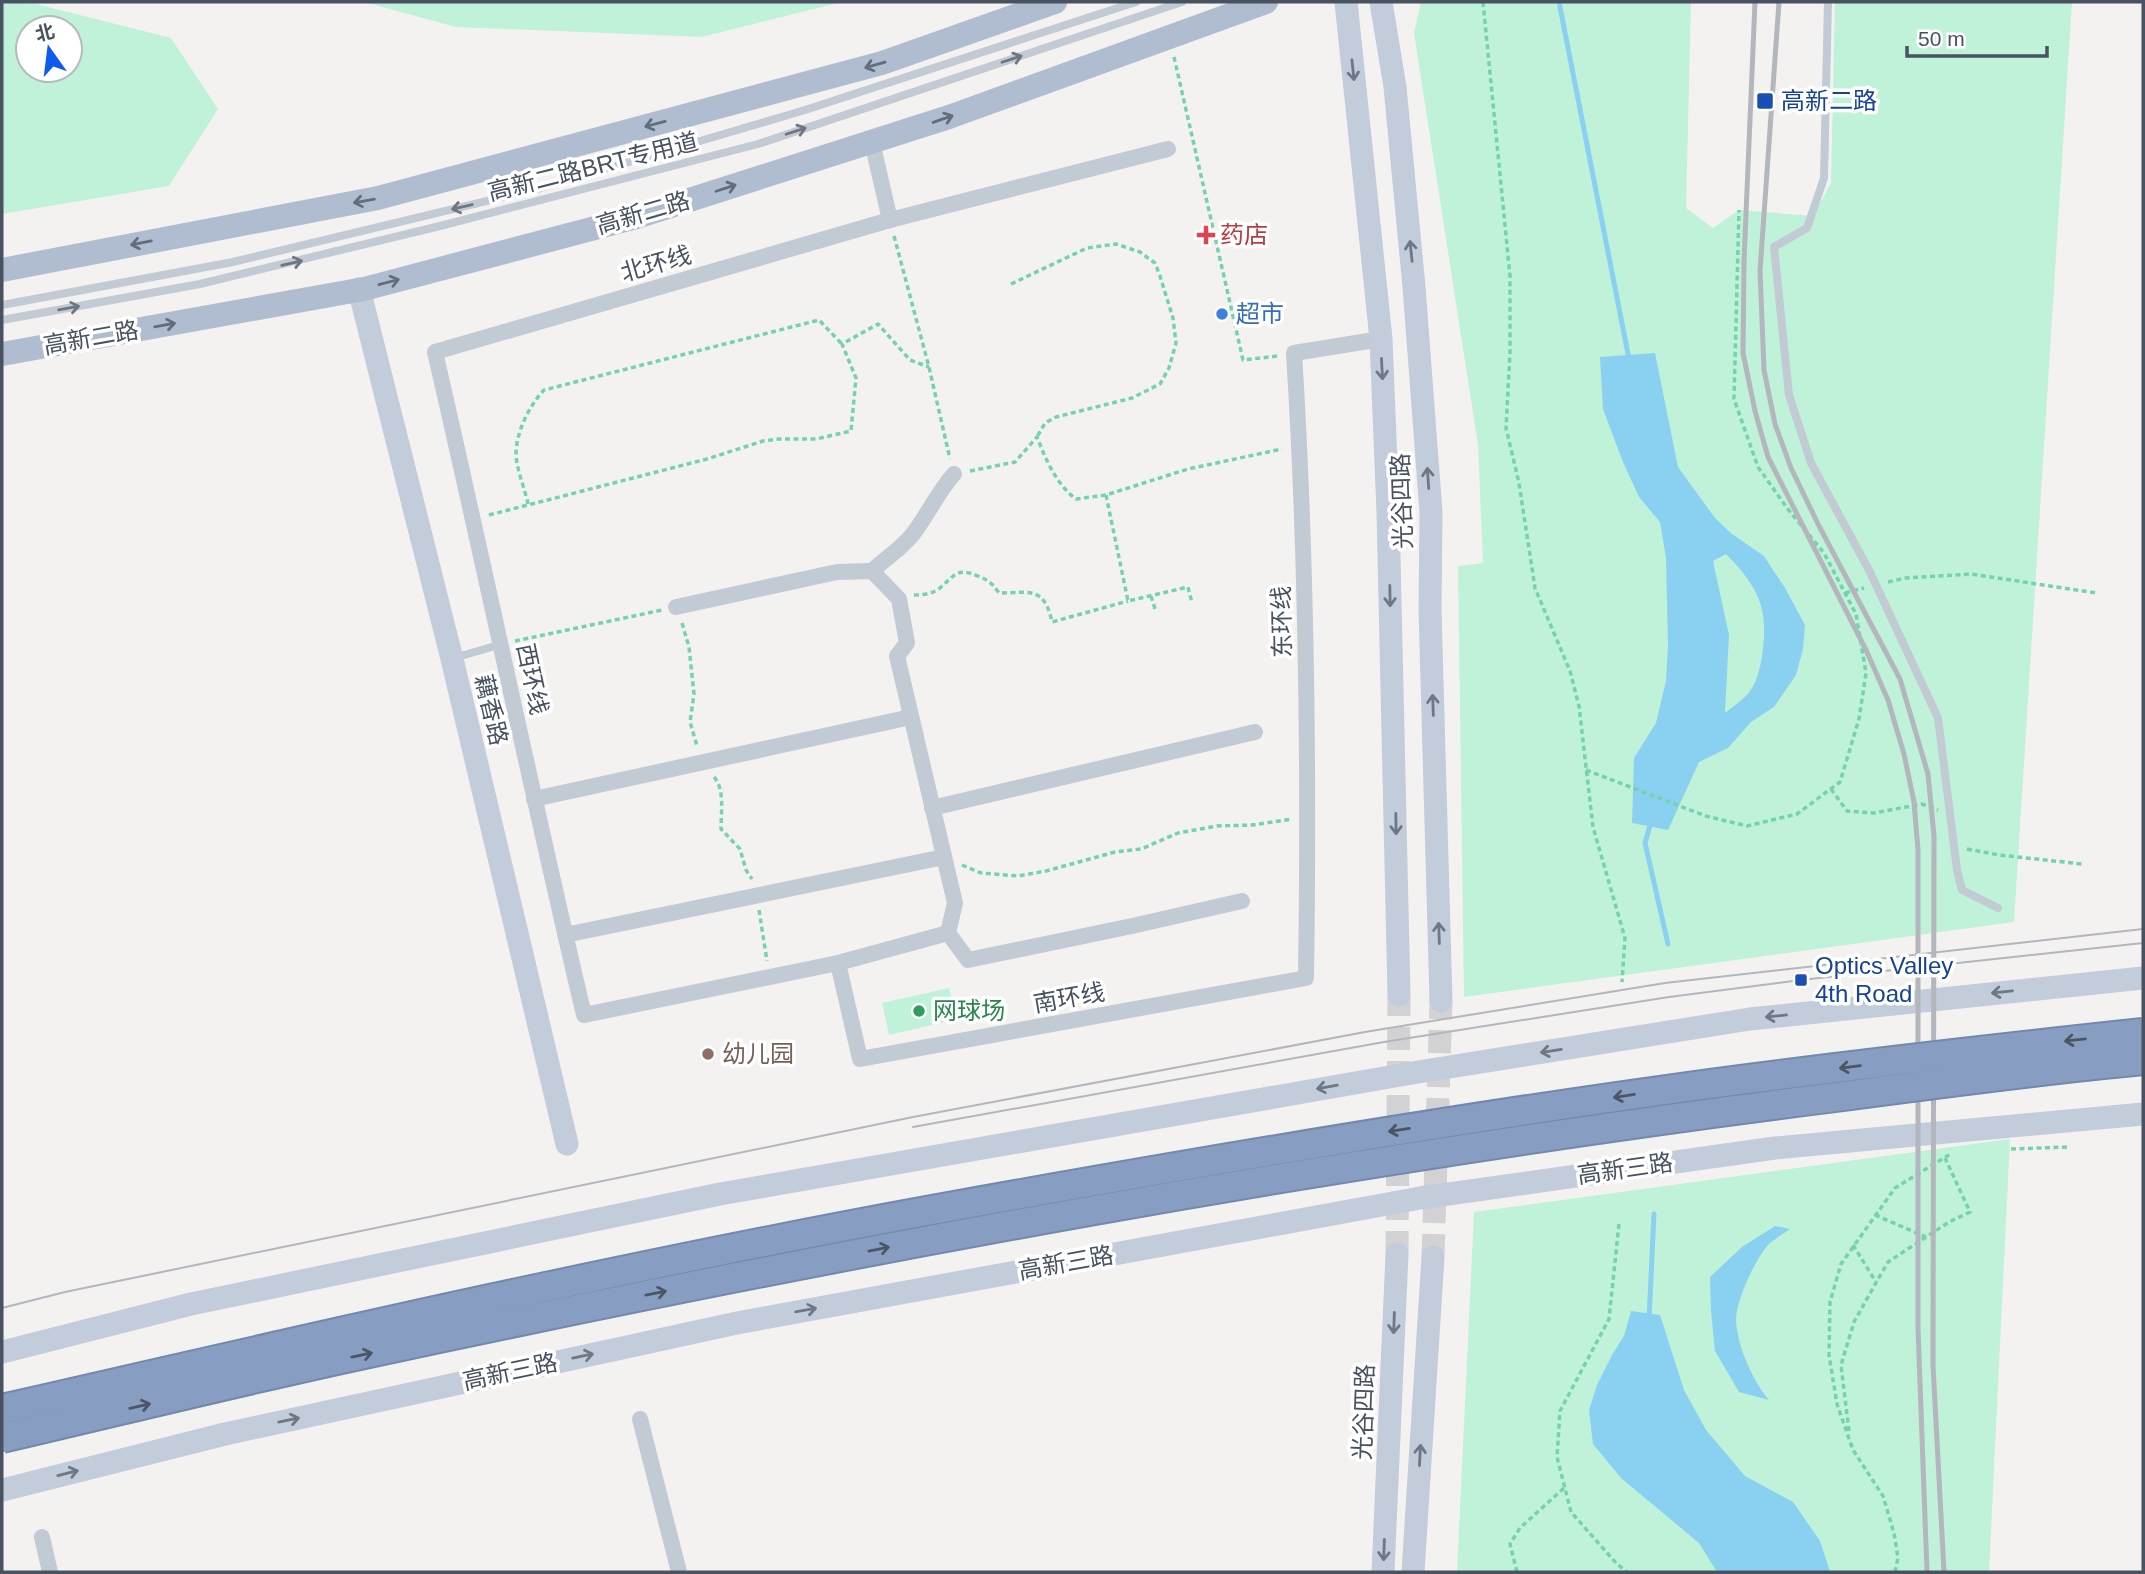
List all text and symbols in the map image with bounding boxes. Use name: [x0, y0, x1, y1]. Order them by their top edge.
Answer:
north arrow: [14, 14, 84, 84]
scale bar: [1907, 14, 2047, 58]
text: 北: [33, 21, 57, 45]
text: 50 m: [1918, 27, 1965, 50]
one-way arrow: [1001, 52, 1023, 65]
one-way arrow: [1347, 58, 1360, 80]
one-way arrow: [864, 59, 887, 72]
place label: 高新二路: [1781, 87, 1877, 114]
marker: 高新二路: [1755, 91, 1775, 111]
one-way arrow: [931, 112, 953, 124]
one-way arrow: [644, 118, 667, 131]
one-way arrow: [785, 124, 807, 136]
street label: 高新二路BRT专用道: [485, 127, 701, 206]
one-way arrow: [715, 181, 737, 194]
street label: 高新二路: [593, 186, 693, 239]
one-way arrow: [353, 195, 376, 208]
one-way arrow: [451, 201, 474, 214]
place label: 药店: [1220, 221, 1268, 248]
marker: 药店: [1198, 227, 1214, 243]
one-way arrow: [130, 237, 153, 250]
one-way arrow: [1404, 240, 1417, 263]
street label: 北环线: [618, 241, 694, 286]
one-way arrow: [280, 255, 303, 269]
one-way arrow: [377, 275, 400, 288]
one-way arrow: [57, 300, 80, 314]
place label: 超市: [1236, 300, 1284, 327]
marker: 超市: [1214, 306, 1230, 322]
street label: 高新二路: [41, 316, 141, 359]
one-way arrow: [153, 318, 176, 331]
one-way arrow: [1376, 357, 1389, 380]
street label: 光谷四路: [1386, 453, 1417, 549]
one-way arrow: [1422, 467, 1435, 490]
one-way arrow: [1384, 585, 1397, 608]
street label: 东环线: [1267, 586, 1296, 658]
street label: 西环线: [512, 641, 553, 717]
street label: 藕香路: [470, 672, 513, 748]
one-way arrow: [1426, 694, 1439, 717]
one-way arrow: [1389, 812, 1402, 835]
one-way arrow: [1432, 922, 1446, 945]
place label: Optics Valley 4th Road: [1815, 952, 1953, 1007]
marker: Optics Valley 4th Road: [1793, 972, 1809, 988]
street label: 南环线: [1031, 978, 1107, 1017]
one-way arrow: [1991, 986, 2014, 999]
place label: 网球场: [933, 997, 1005, 1024]
marker: 网球场: [911, 1003, 927, 1019]
one-way arrow: [1765, 1010, 1788, 1023]
one-way arrow: [2065, 1034, 2087, 1047]
place label: 幼儿园: [722, 1040, 794, 1067]
one-way arrow: [1540, 1044, 1563, 1057]
marker: 幼儿园: [700, 1046, 716, 1062]
one-way arrow: [1839, 1061, 1861, 1074]
one-way arrow: [1316, 1081, 1339, 1095]
one-way arrow: [1613, 1090, 1636, 1103]
one-way arrow: [1388, 1124, 1411, 1137]
street label: 高新三路: [1576, 1148, 1674, 1189]
street label: 高新三路: [1016, 1241, 1116, 1284]
one-way arrow: [867, 1242, 890, 1256]
one-way arrow: [644, 1286, 667, 1300]
one-way arrow: [794, 1303, 817, 1316]
one-way arrow: [1387, 1311, 1400, 1333]
one-way arrow: [350, 1348, 372, 1361]
street label: 高新三路: [460, 1348, 560, 1395]
one-way arrow: [571, 1349, 594, 1363]
street label: 光谷四路: [1348, 1364, 1379, 1460]
one-way arrow: [128, 1399, 151, 1412]
one-way arrow: [277, 1413, 300, 1426]
one-way arrow: [1414, 1444, 1427, 1467]
one-way arrow: [56, 1466, 79, 1479]
one-way arrow: [1378, 1538, 1391, 1561]

